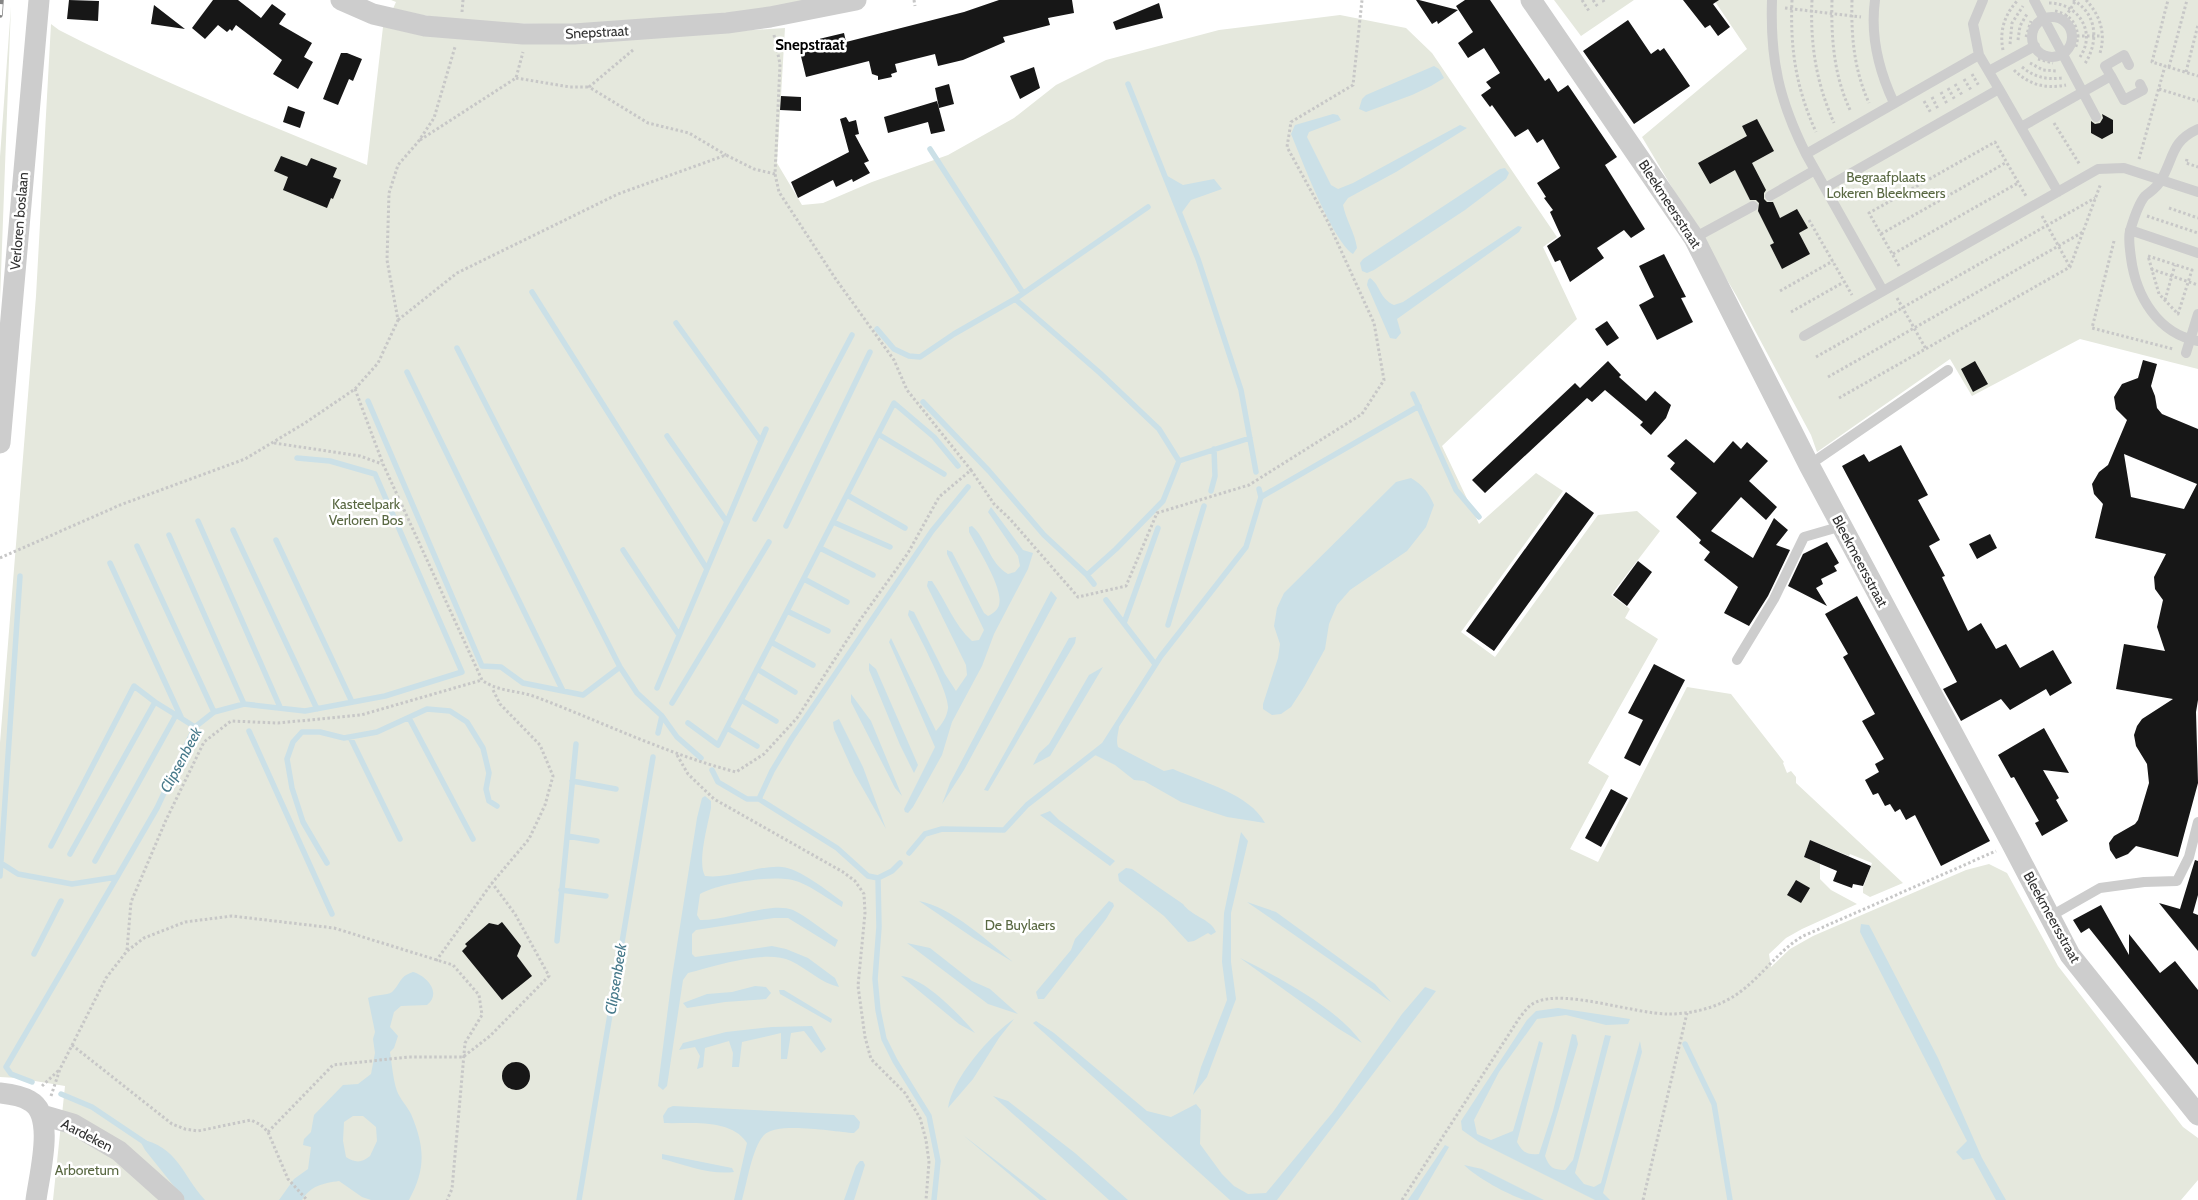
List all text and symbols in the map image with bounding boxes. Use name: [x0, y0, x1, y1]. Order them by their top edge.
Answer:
street label: Snepstraat: [565, 21, 630, 43]
district label: Snepstraat: [775, 36, 845, 54]
street label: Bleekmeersstraat: [1635, 156, 1705, 252]
park label: Begraafplaats Lokeren Bleekmeers: [1826, 168, 1946, 202]
street label: Verloren boslaan: [6, 171, 32, 271]
park label: Kasteelpark Verloren Bos: [329, 495, 403, 529]
street label: Bleekmeersstraat: [1828, 512, 1892, 610]
water label: Clipsenbeek: [156, 724, 206, 796]
street label: Bleekmeersstraat: [2019, 868, 2085, 966]
park label: De Buylaers: [985, 916, 1055, 934]
water label: Clipsenbeek: [602, 942, 631, 1016]
street label: Aardeken: [58, 1114, 116, 1156]
park label: Arboretum: [55, 1161, 119, 1179]

